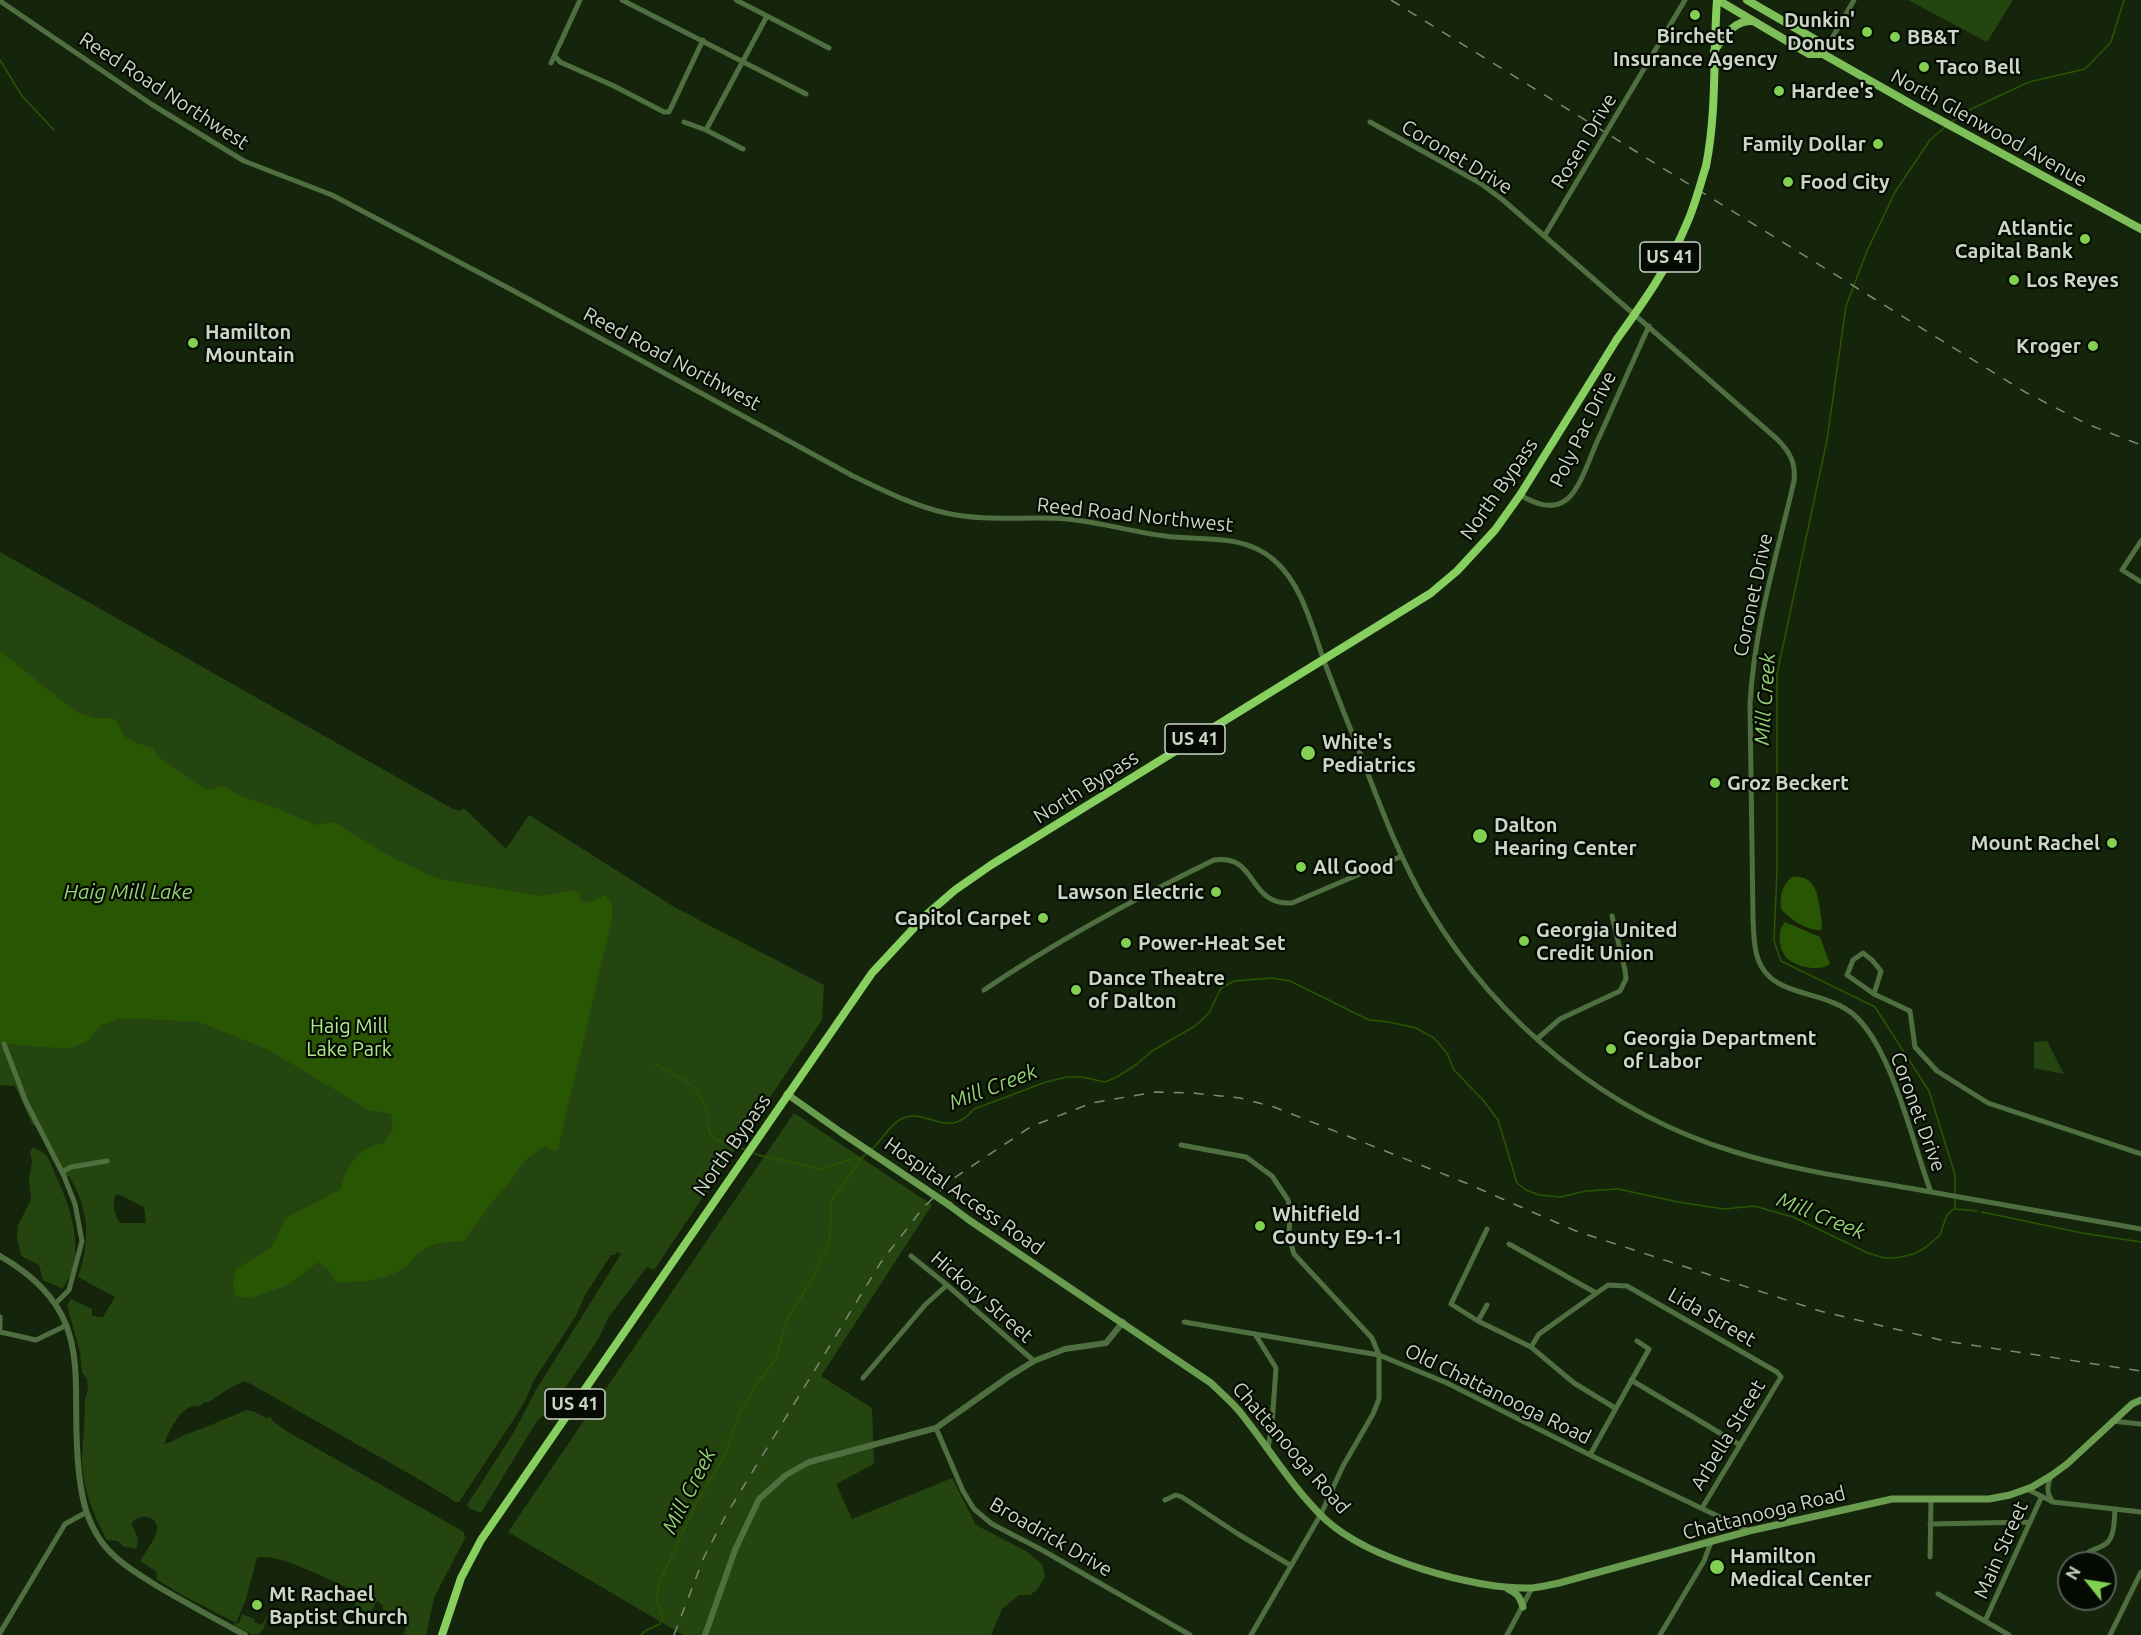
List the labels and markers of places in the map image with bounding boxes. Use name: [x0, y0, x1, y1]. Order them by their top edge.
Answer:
marker: Birchett Insurance Agency: [1688, 8, 1702, 22]
place label: Dunkin' Donuts: [1784, 8, 1855, 55]
place label: Birchett Insurance Agency: [1613, 24, 1777, 71]
marker: Dunkin' Donuts: [1860, 25, 1874, 39]
place label: BB&T: [1907, 25, 1959, 49]
marker: BB&T: [1888, 30, 1902, 44]
place label: Taco Bell: [1936, 55, 2021, 79]
marker: Taco Bell: [1917, 60, 1931, 74]
place label: Hardee's: [1791, 79, 1874, 103]
marker: Hardee's: [1772, 84, 1786, 98]
place label: Family Dollar: [1742, 132, 1866, 156]
marker: Family Dollar: [1871, 137, 1885, 151]
place label: Food City: [1800, 170, 1890, 194]
marker: Food City: [1781, 175, 1795, 189]
place label: Atlantic Capital Bank: [1955, 216, 2073, 263]
marker: Atlantic Capital Bank: [2078, 232, 2092, 246]
place label: Los Reyes: [2026, 268, 2119, 292]
marker: Los Reyes: [2007, 273, 2021, 287]
place label: Hamilton Mountain: [205, 320, 295, 367]
place label: Kroger: [2016, 334, 2081, 358]
marker: Hamilton Mountain: [186, 336, 200, 350]
marker: Kroger: [2086, 339, 2100, 353]
place label: White's Pediatrics: [1322, 730, 1416, 777]
marker: White's Pediatrics: [1299, 744, 1317, 762]
place label: Groz Beckert: [1727, 771, 1849, 795]
marker: Groz Beckert: [1708, 776, 1722, 790]
place label: Dalton Hearing Center: [1494, 813, 1637, 860]
marker: Dalton Hearing Center: [1471, 827, 1489, 845]
place label: Mount Rachel: [1971, 831, 2100, 855]
marker: Mount Rachel: [2105, 836, 2119, 850]
place label: All Good: [1313, 855, 1394, 879]
marker: All Good: [1294, 860, 1308, 874]
place label: Lawson Electric: [1057, 880, 1204, 904]
marker: Lawson Electric: [1209, 885, 1223, 899]
place label: Capitol Carpet: [894, 906, 1031, 930]
marker: Capitol Carpet: [1036, 911, 1050, 925]
place label: Georgia United Credit Union: [1536, 918, 1677, 965]
place label: Power-Heat Set: [1138, 931, 1286, 955]
marker: Georgia United Credit Union: [1517, 934, 1531, 948]
marker: Power-Heat Set: [1119, 936, 1133, 950]
place label: Dance Theatre of Dalton: [1088, 966, 1225, 1013]
marker: Dance Theatre of Dalton: [1069, 983, 1083, 997]
place label: Georgia Department of Labor: [1623, 1026, 1816, 1073]
marker: Georgia Department of Labor: [1604, 1042, 1618, 1056]
place label: Whitfield County E9-1-1: [1272, 1202, 1403, 1249]
marker: Whitfield County E9-1-1: [1253, 1219, 1267, 1233]
place label: Hamilton Medical Center: [1730, 1544, 1872, 1591]
marker: Hamilton Medical Center: [1708, 1558, 1726, 1576]
place label: Mt Rachael Baptist Church: [269, 1582, 408, 1629]
marker: Mt Rachael Baptist Church: [250, 1598, 264, 1612]

